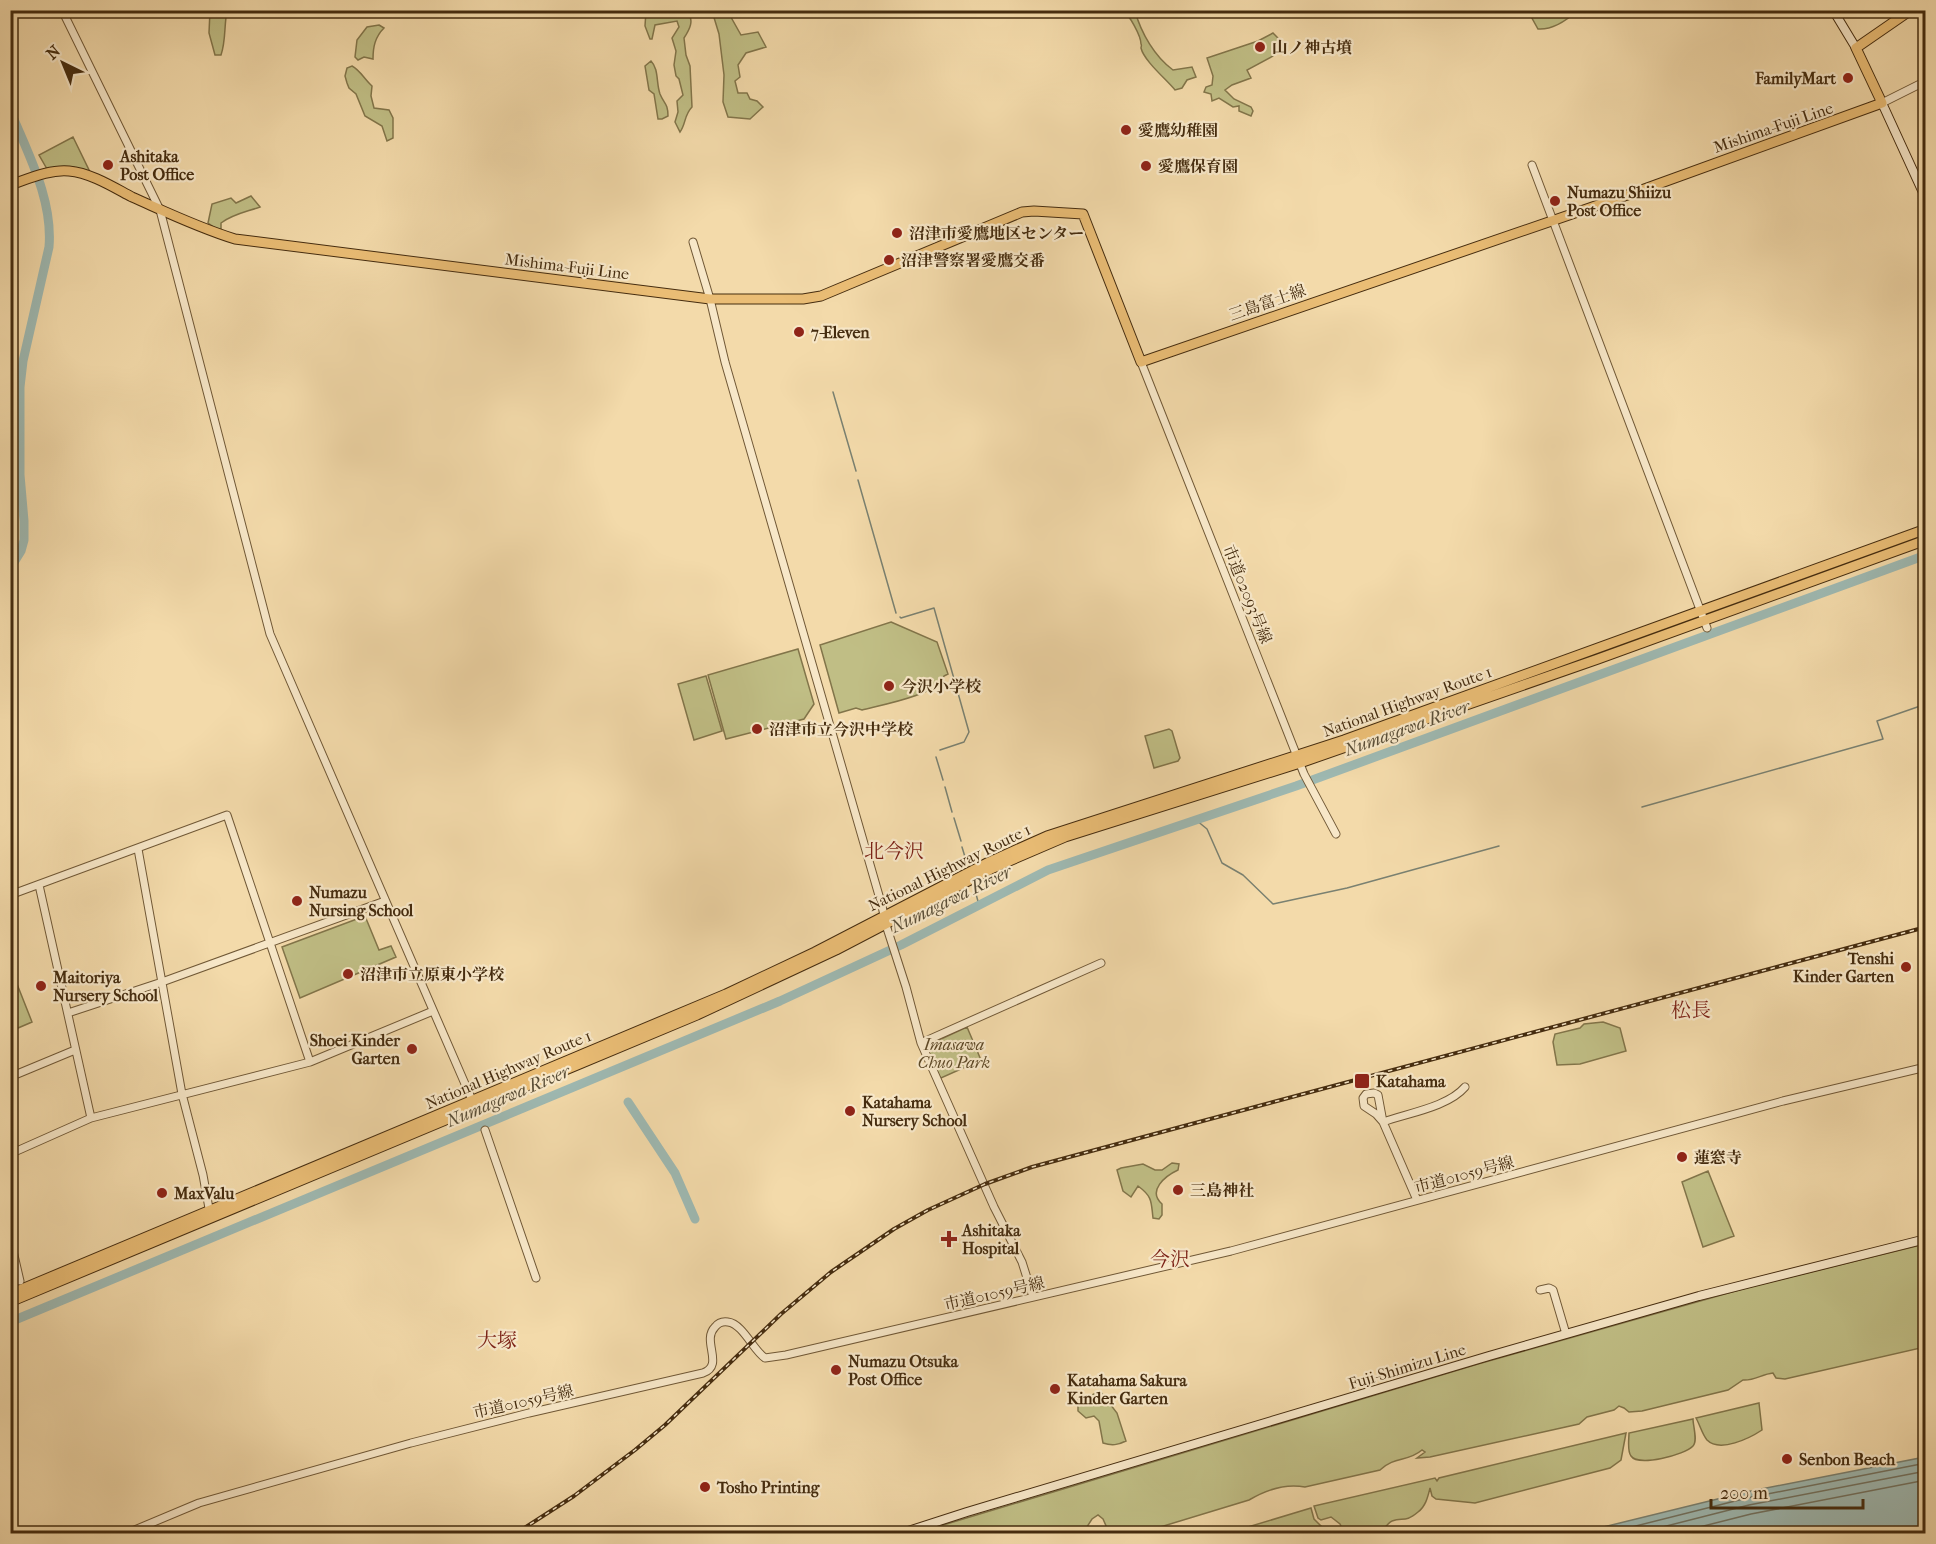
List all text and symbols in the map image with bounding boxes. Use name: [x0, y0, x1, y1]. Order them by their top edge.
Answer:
north arrow: [33, 33, 93, 93]
place label: 山ノ神古墳: [1272, 38, 1352, 57]
marker: 山ノ神古墳: [1253, 40, 1267, 54]
text: N: [42, 41, 65, 63]
place label: FamilyMart: [1754, 69, 1836, 89]
marker: FamilyMart: [1841, 71, 1855, 85]
street label: Mishima-Fuji Line: [1711, 98, 1835, 157]
place label: 愛鷹幼稚園: [1138, 121, 1218, 140]
marker: 愛鷹幼稚園: [1119, 123, 1133, 137]
place label: Ashitaka Post Office: [119, 147, 194, 184]
place label: 愛鷹保育園: [1158, 157, 1238, 176]
marker: Ashitaka Post Office: [101, 158, 115, 172]
marker: 愛鷹保育園: [1139, 159, 1153, 173]
place label: Numazu Shiizu Post Office: [1567, 183, 1672, 220]
marker: Numazu Shiizu Post Office: [1548, 194, 1562, 208]
place label: 沼津市愛鷹地区センター: [909, 224, 1084, 243]
marker: 沼津市愛鷹地区センター: [890, 226, 904, 240]
street label: Mishima-Fuji Line: [504, 249, 630, 284]
place label: 沼津警察署愛鷹交番: [901, 251, 1045, 270]
marker: 沼津警察署愛鷹交番: [882, 253, 896, 267]
street label: 三島富士線: [1226, 280, 1308, 324]
place label: 7-Eleven: [810, 323, 870, 342]
marker: 7-Eleven: [792, 325, 806, 339]
street label: 市道02093号線: [1219, 542, 1276, 646]
street label: National Highway Route 1: [1320, 662, 1494, 741]
place label: 今沢小学校: [901, 677, 982, 696]
marker: 今沢小学校: [882, 679, 896, 693]
water label: Numagawa River: [1341, 695, 1475, 761]
place label: 沼津市立今沢中学校: [769, 720, 914, 739]
marker: 沼津市立今沢中学校: [750, 722, 764, 736]
street label: National Highway Route 1: [865, 820, 1034, 915]
district label: 北今沢: [864, 840, 924, 863]
water label: Numagawa River: [886, 860, 1017, 938]
place label: Numazu Nursing School: [309, 883, 414, 921]
marker: Numazu Nursing School: [290, 894, 304, 908]
place label: Tenshi Kinder Garten: [1793, 949, 1895, 986]
marker: Tenshi Kinder Garten: [1899, 960, 1913, 974]
place label: 沼津市立原東小学校: [360, 965, 505, 984]
marker: 沼津市立原東小学校: [341, 967, 355, 981]
place label: Maitoriya Nursery School: [52, 968, 159, 1006]
marker: Maitoriya Nursery School: [34, 979, 48, 993]
district label: 松長: [1671, 999, 1711, 1022]
street label: National Highway Route 1: [422, 1026, 594, 1113]
place label: Shoei Kinder Garten: [310, 1031, 401, 1068]
park label: Imasawa Chuo Park: [918, 1035, 990, 1072]
marker: Shoei Kinder Garten: [405, 1042, 419, 1056]
water label: Numagawa River: [442, 1060, 575, 1132]
marker: Katahama: [1353, 1072, 1371, 1090]
place label: Katahama: [1376, 1072, 1446, 1091]
place label: Katahama Nursery School: [862, 1093, 968, 1131]
marker: Katahama Nursery School: [843, 1104, 857, 1118]
place label: 蓮窓寺: [1694, 1148, 1742, 1167]
marker: 蓮窓寺: [1675, 1150, 1689, 1164]
street label: 市道01059号線: [1412, 1152, 1516, 1197]
place label: 三島神社: [1190, 1181, 1254, 1200]
marker: 三島神社: [1171, 1183, 1185, 1197]
place label: MaxValu: [173, 1184, 235, 1203]
marker: MaxValu: [155, 1186, 169, 1200]
place label: Ashitaka Hospital: [961, 1221, 1021, 1259]
marker: Ashitaka Hospital: [940, 1230, 958, 1248]
district label: 今沢: [1150, 1248, 1190, 1271]
street label: 市道01059号線: [942, 1273, 1046, 1314]
district label: 大塚: [477, 1329, 517, 1352]
street label: Fuji-Shimizu Line: [1346, 1340, 1468, 1393]
place label: Numazu Otsuka Post Office: [848, 1352, 959, 1389]
marker: Numazu Otsuka Post Office: [829, 1363, 843, 1377]
place label: Katahama Sakura Kinder Garten: [1067, 1371, 1188, 1408]
street label: 市道01059号線: [471, 1381, 575, 1422]
marker: Katahama Sakura Kinder Garten: [1048, 1382, 1062, 1396]
place label: Senbon Beach: [1799, 1450, 1896, 1469]
marker: Senbon Beach: [1780, 1452, 1794, 1466]
scale bar: [1711, 1472, 1862, 1510]
place label: Tosho Printing: [716, 1478, 820, 1498]
marker: Tosho Printing: [698, 1480, 712, 1494]
text: 200 m: [1720, 1483, 1768, 1504]

